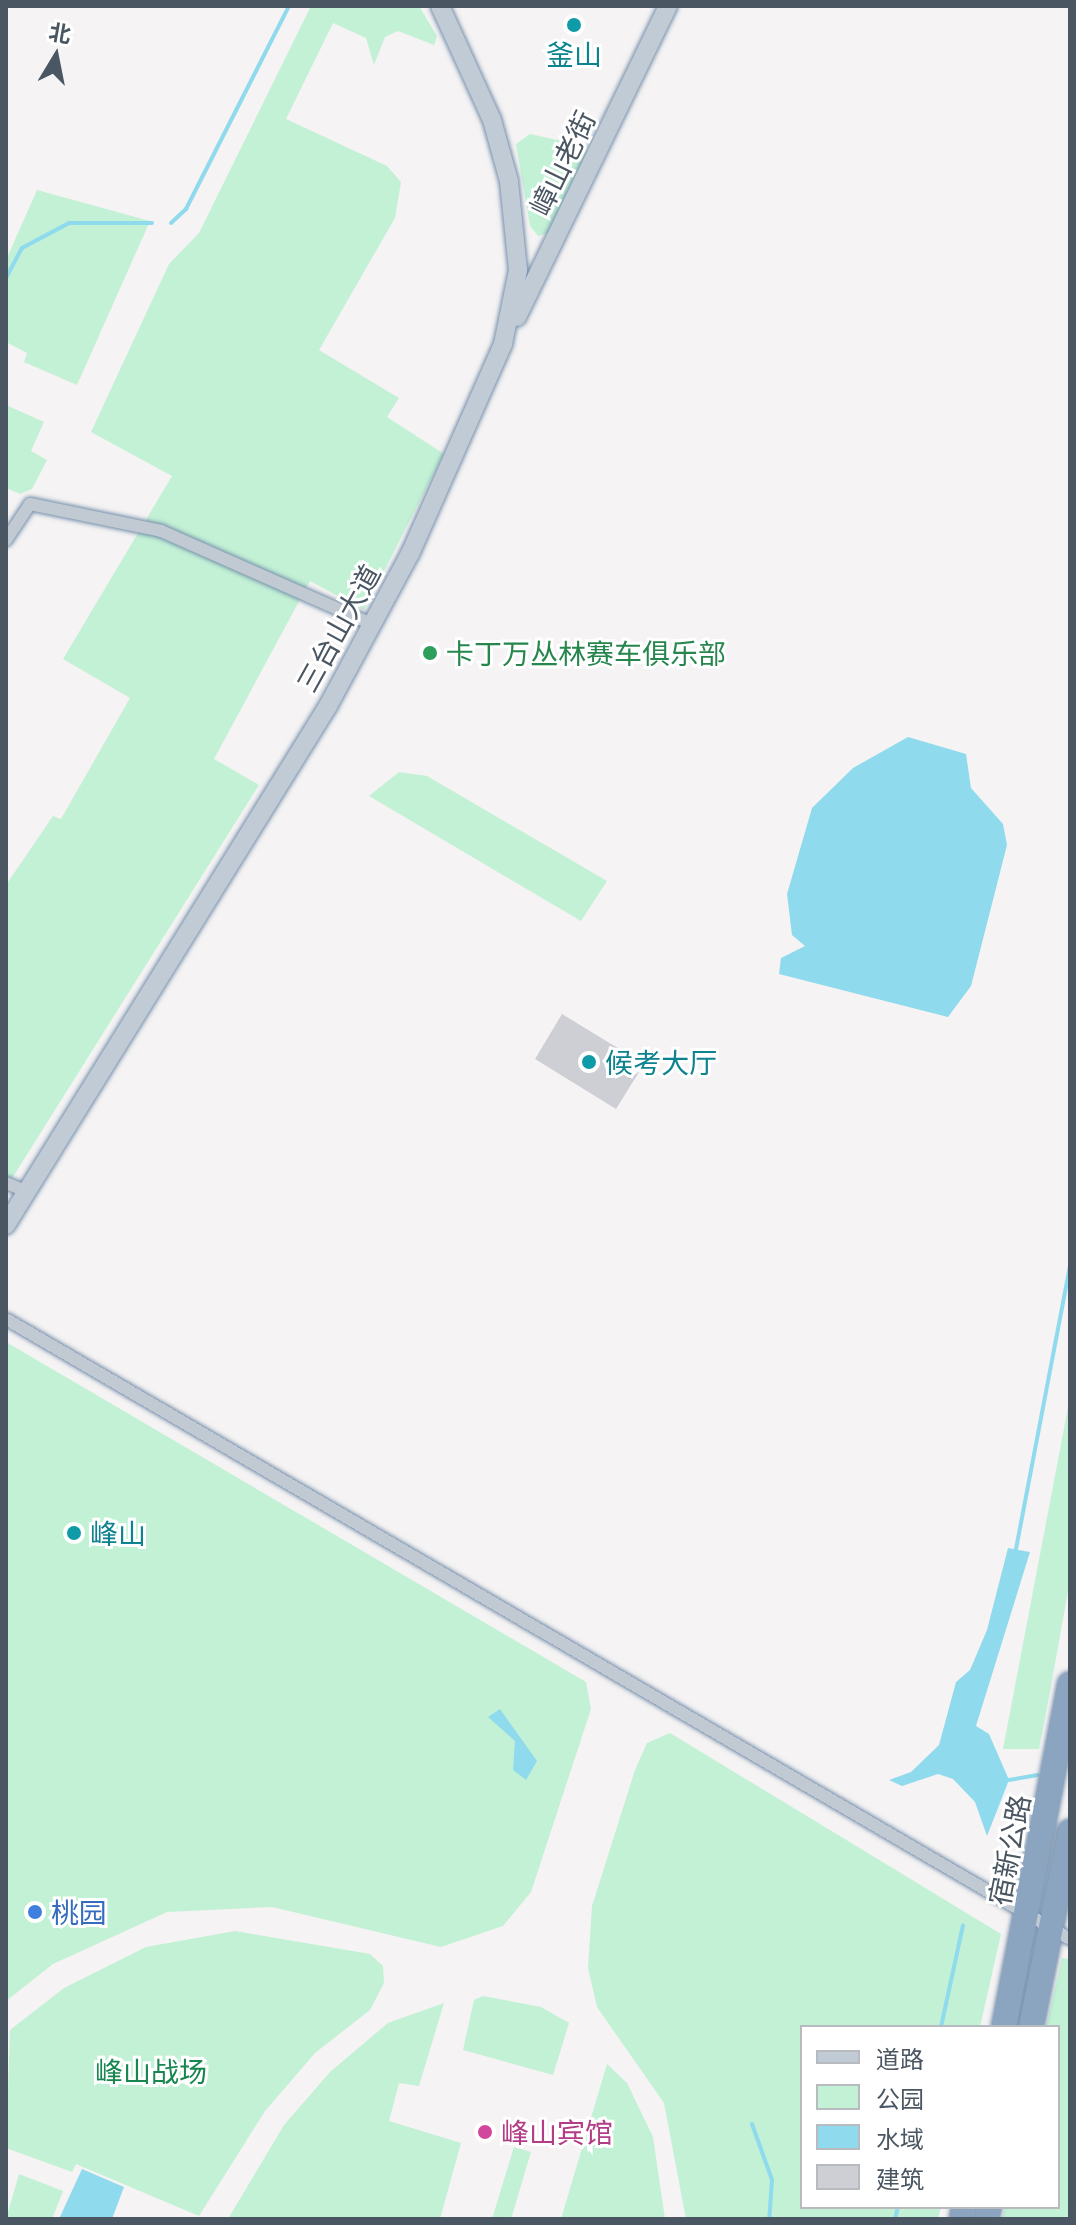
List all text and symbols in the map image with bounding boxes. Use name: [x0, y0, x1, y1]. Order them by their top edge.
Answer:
north arrow: [16, 16, 96, 96]
marker: 釜山: [565, 16, 583, 34]
text: 北: [47, 18, 73, 47]
place label: 釜山: [546, 37, 602, 71]
street label: 嶂山老街: [522, 105, 602, 221]
street label: 三台山大道: [289, 559, 387, 697]
place label: 卡丁万丛林赛车俱乐部: [446, 636, 726, 670]
marker: 卡丁万丛林赛车俱乐部: [421, 644, 439, 662]
place label: 候考大厅: [605, 1045, 717, 1079]
marker: 候考大厅: [580, 1053, 598, 1071]
place label: 峰山: [90, 1516, 146, 1550]
marker: 峰山: [65, 1524, 83, 1542]
street label: 宿新公路: [982, 1792, 1036, 1908]
place label: 桃园: [51, 1895, 107, 1929]
marker: 桃园: [26, 1903, 44, 1921]
legend: [800, 2025, 1060, 2209]
text: 道路: [876, 2044, 924, 2073]
park label: 峰山战场: [95, 2054, 207, 2088]
text: 公园: [876, 2084, 924, 2113]
place label: 峰山宾馆: [501, 2115, 613, 2149]
marker: 峰山宾馆: [476, 2123, 494, 2141]
text: 水域: [876, 2124, 924, 2153]
text: 建筑: [876, 2164, 924, 2193]

